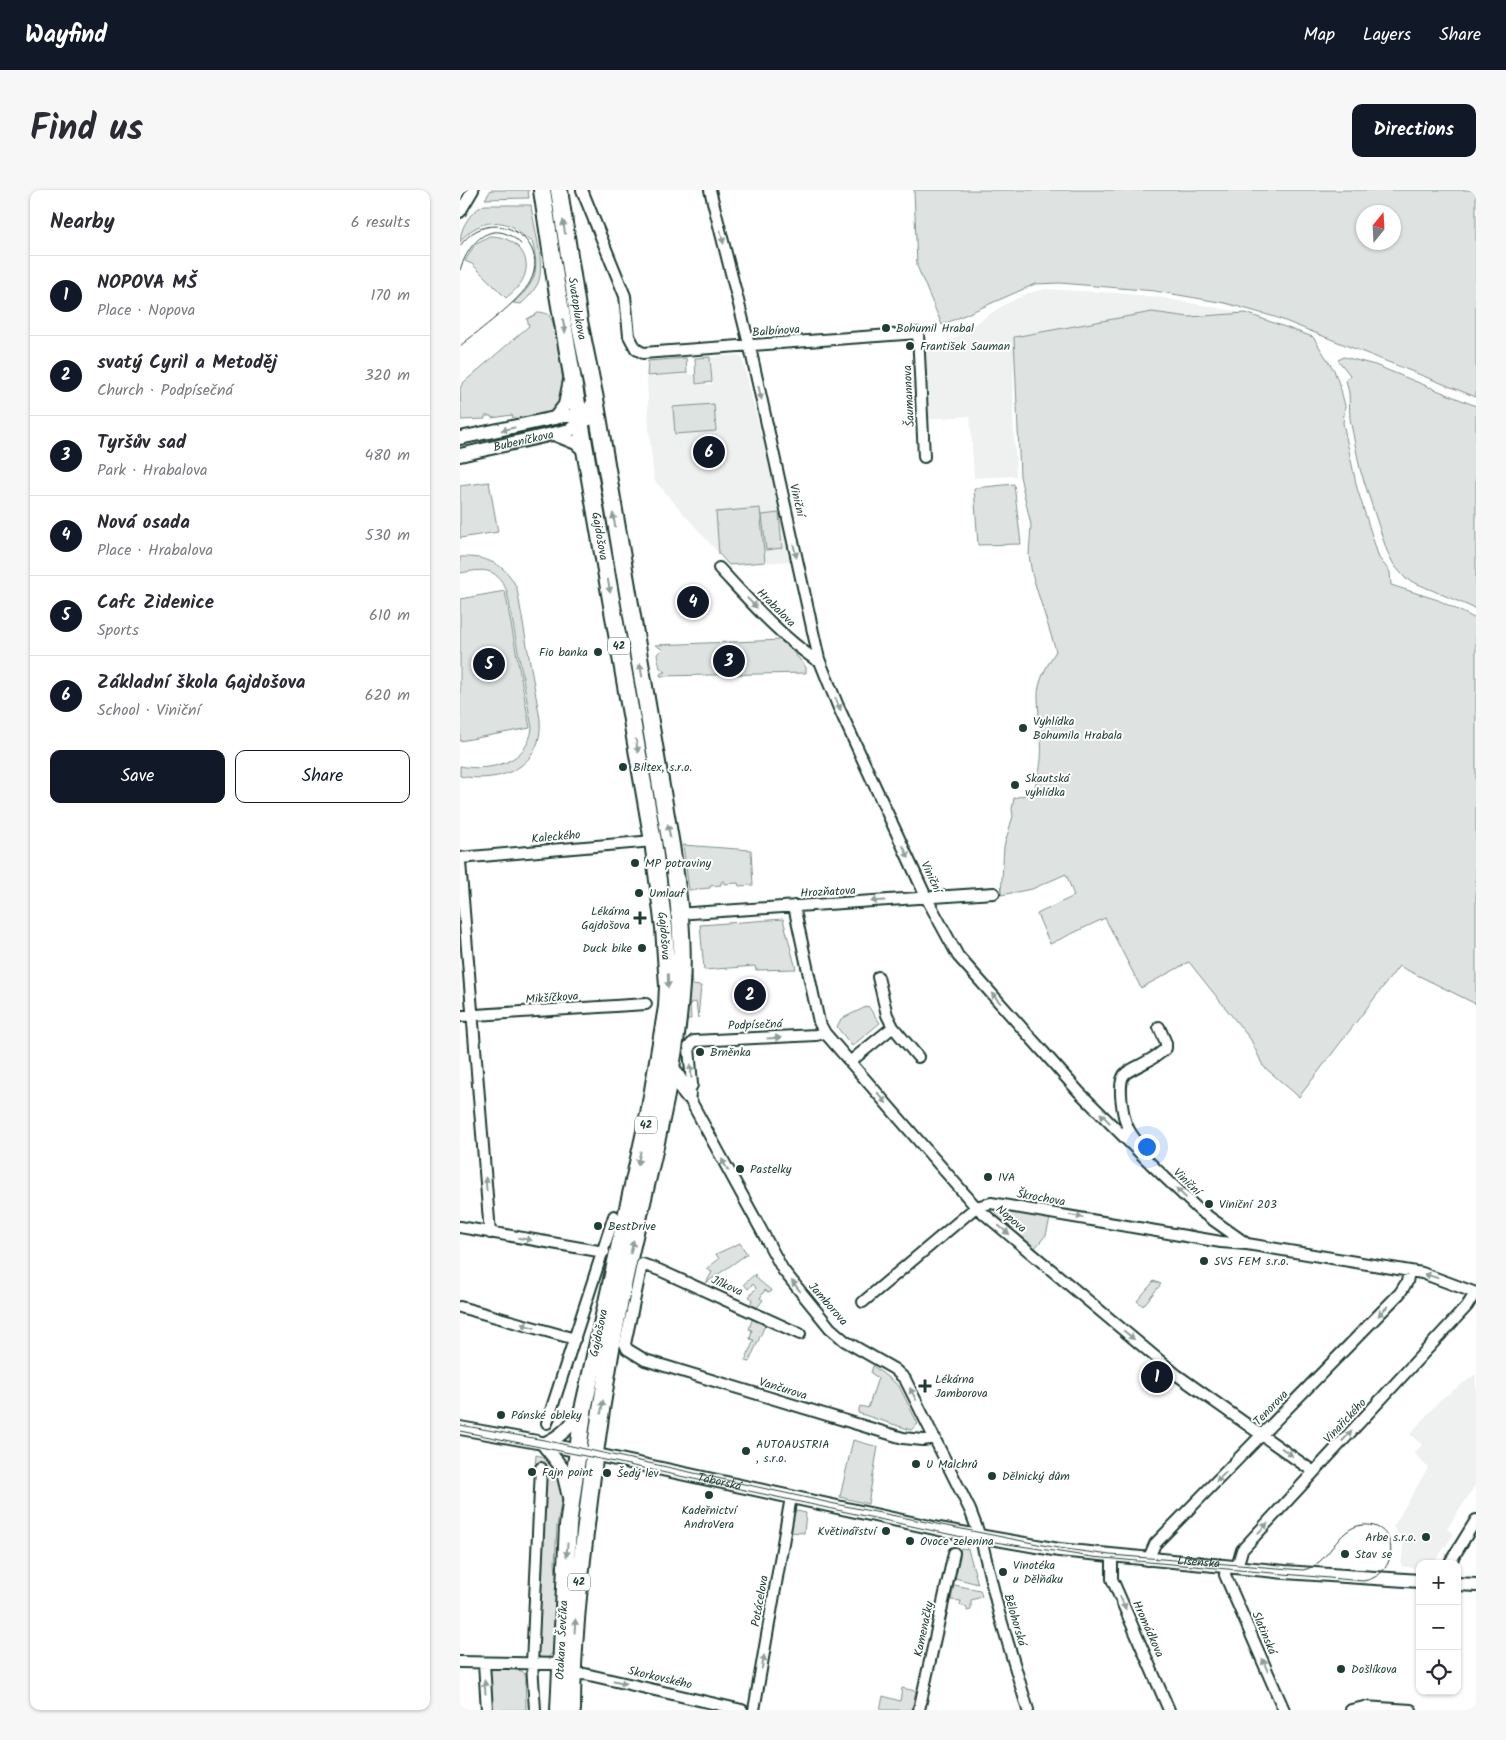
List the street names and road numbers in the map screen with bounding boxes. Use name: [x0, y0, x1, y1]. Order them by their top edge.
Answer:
street label: Svatoplukova: [563, 276, 592, 342]
street label: Balbínova: [751, 320, 801, 342]
street label: Šaumannova: [898, 364, 920, 427]
street label: Bubeníčkova: [491, 424, 556, 457]
street label: Viniční: [784, 482, 810, 520]
street label: Gajdošova: [586, 511, 614, 562]
street label: Hrabalova: [752, 584, 800, 632]
road number: 42: [608, 638, 630, 654]
street label: Kaleckého: [531, 825, 581, 849]
street label: Viniční: [915, 858, 948, 898]
street label: Hrozňatova: [800, 881, 857, 903]
street label: Gajdošova: [653, 910, 676, 961]
street label: Mikšíčkova: [525, 987, 579, 1009]
street label: Podpísečná: [727, 1015, 784, 1035]
road number: 42: [635, 1116, 657, 1134]
street label: Viniční: [1168, 1164, 1207, 1202]
street label: Škrochova: [1015, 1184, 1067, 1212]
street label: Nopova: [991, 1200, 1031, 1238]
street label: Jílkova: [708, 1271, 746, 1302]
street label: Jamborova: [804, 1278, 853, 1330]
street label: Gajdošova: [585, 1307, 613, 1359]
street label: Vančurova: [756, 1373, 810, 1405]
street label: Tenorova: [1249, 1385, 1293, 1430]
street label: Vinařického: [1319, 1394, 1371, 1448]
street label: Táborská: [696, 1468, 744, 1496]
street label: Líšeňská: [1177, 1551, 1222, 1573]
street label: Potácelova: [746, 1573, 774, 1628]
road number: 42: [568, 1574, 590, 1590]
street label: Bělohorská: [998, 1592, 1032, 1650]
street label: Hromádkova: [1127, 1598, 1169, 1661]
street label: Otakara Ševčíka: [550, 1599, 574, 1680]
street label: Kamenačky: [909, 1599, 939, 1659]
street label: Slatinská: [1246, 1608, 1282, 1659]
street label: Skorkovského: [626, 1661, 694, 1695]

